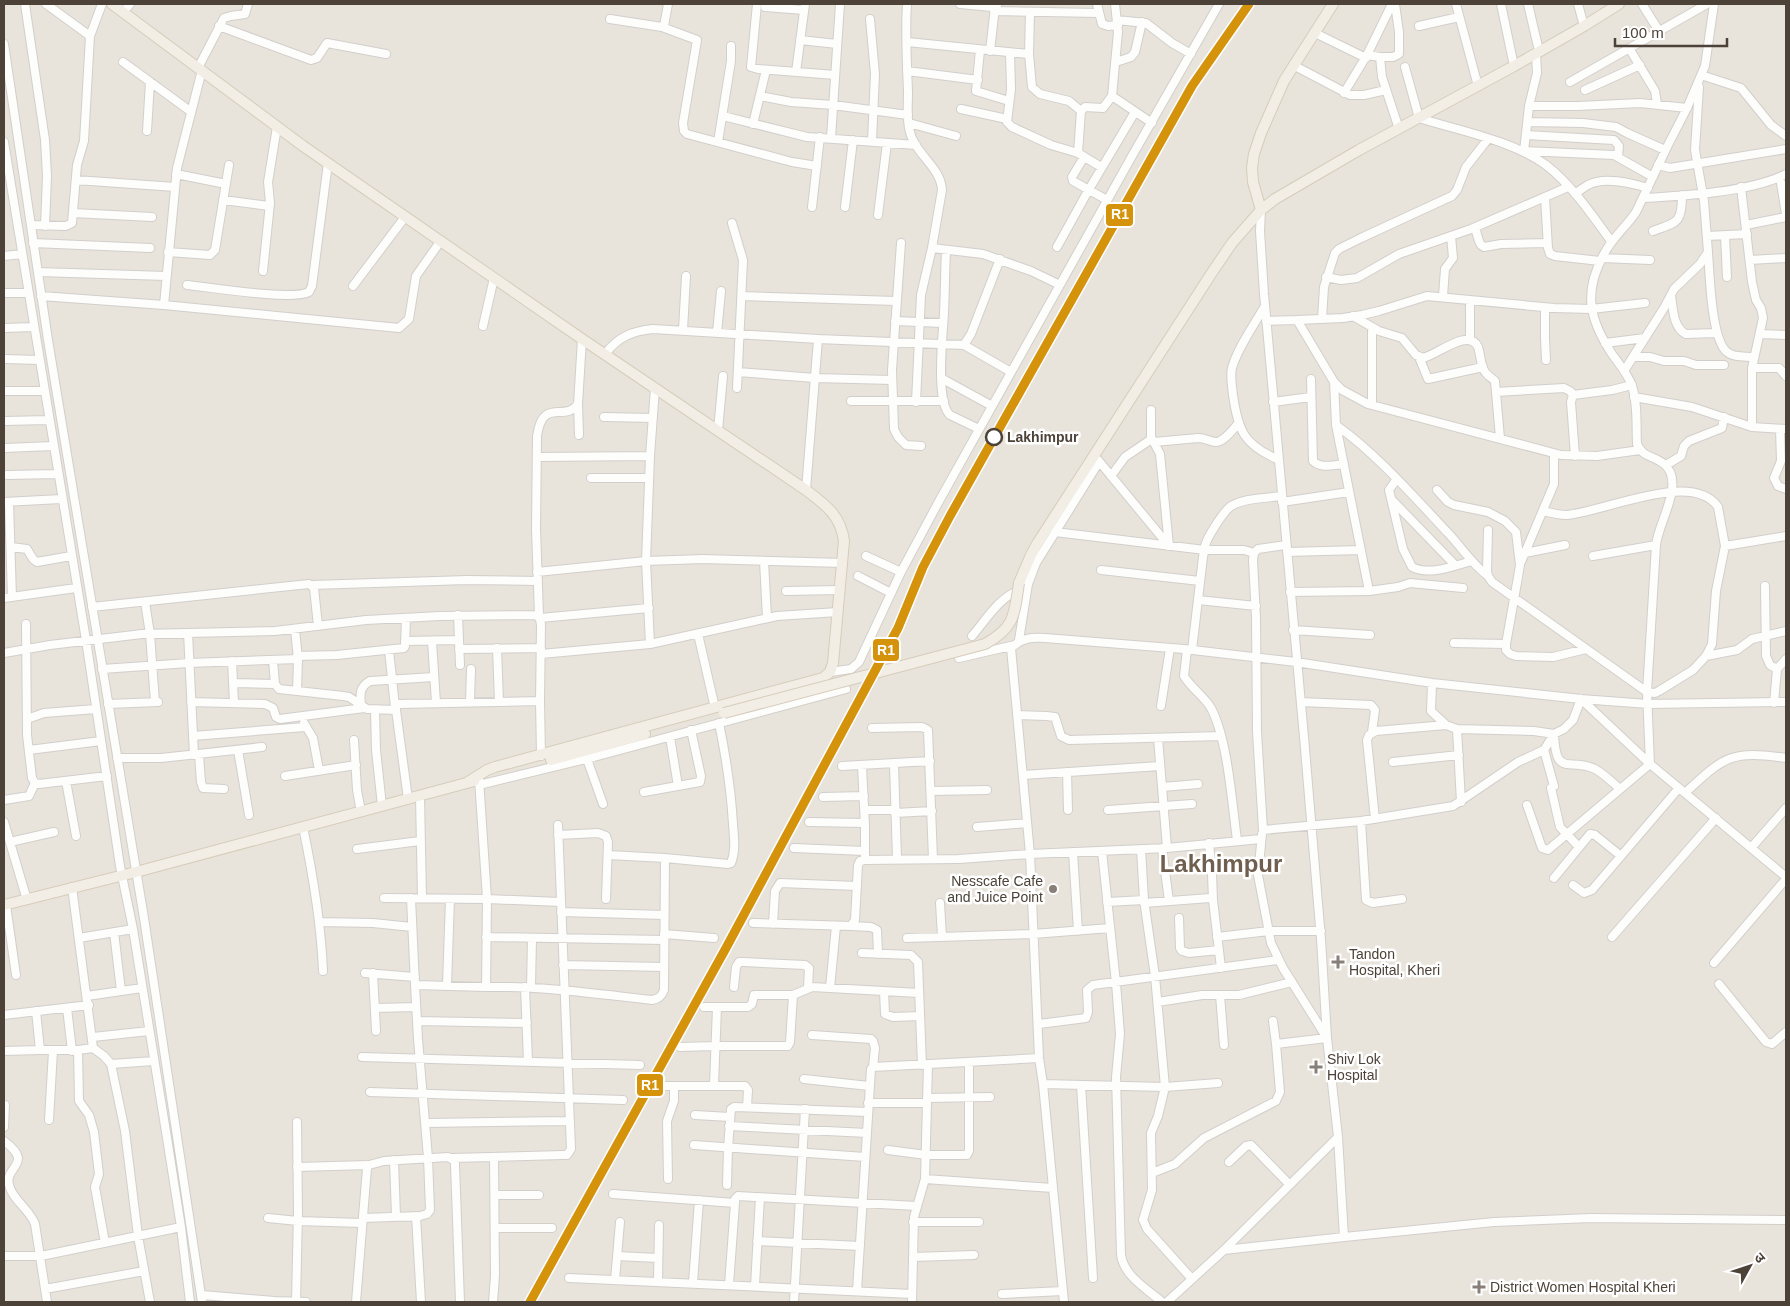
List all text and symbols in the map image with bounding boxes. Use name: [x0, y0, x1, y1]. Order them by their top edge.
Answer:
scale bar: [1615, 15, 1728, 47]
text: 100 m: [1622, 24, 1664, 41]
line badge: R1: [1105, 203, 1134, 227]
text: R1: [1111, 206, 1129, 222]
marker: Lakhimpur: [985, 428, 1003, 446]
place label: Lakhimpur: [1007, 429, 1079, 445]
line badge: R1: [872, 638, 900, 662]
text: R1: [877, 642, 895, 658]
district label: Lakhimpur: [1160, 850, 1282, 877]
place label: Nesscafe Cafe and Juice Point: [947, 873, 1043, 905]
marker: Nesscafe Cafe and Juice Point: [1047, 883, 1059, 895]
place label: Tandon Hospital, Kheri: [1349, 946, 1440, 978]
marker: Tandon Hospital, Kheri: [1331, 955, 1345, 969]
place label: Shiv Lok Hospital: [1327, 1051, 1382, 1083]
marker: Shiv Lok Hospital: [1309, 1060, 1323, 1074]
line badge: R1: [636, 1073, 664, 1097]
text: R1: [641, 1077, 659, 1093]
north arrow: [1725, 1241, 1775, 1291]
text: उ: [1751, 1249, 1769, 1267]
place label: District Women Hospital Kheri: [1490, 1279, 1676, 1295]
marker: District Women Hospital Kheri: [1472, 1280, 1486, 1294]

